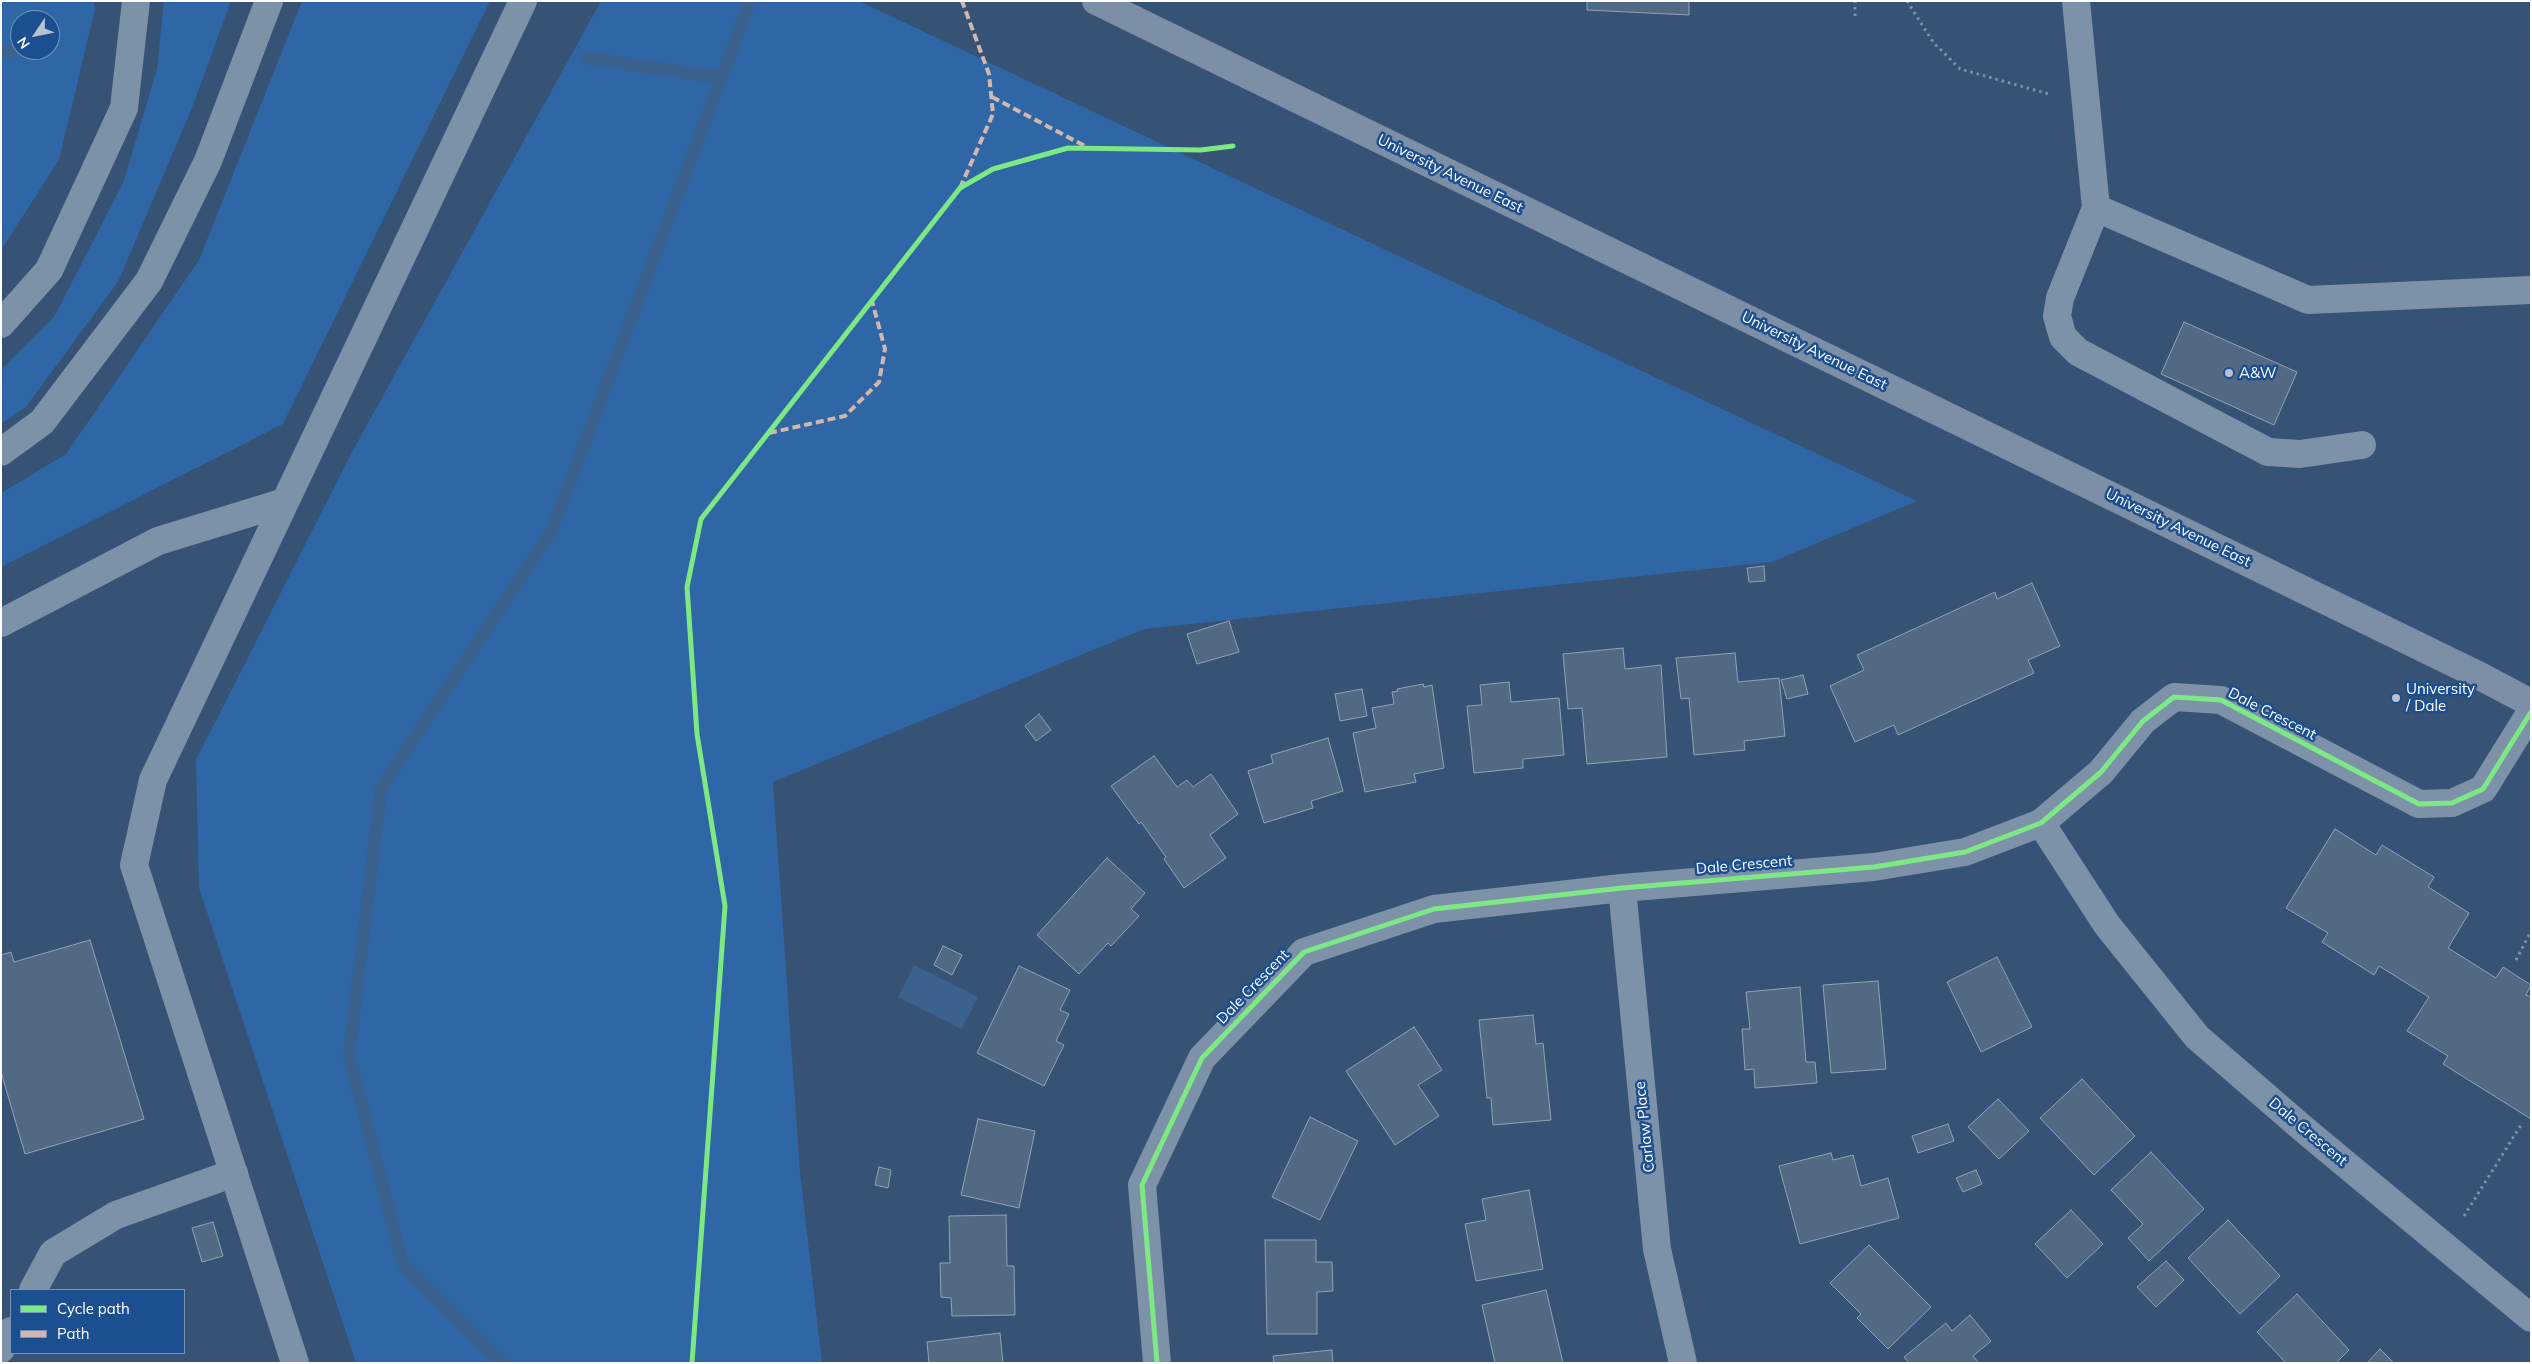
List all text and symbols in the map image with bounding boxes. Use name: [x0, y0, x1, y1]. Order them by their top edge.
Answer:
north arrow: [10, 10, 60, 60]
text: N: [13, 33, 34, 52]
street label: University Avenue East: [1374, 131, 1526, 217]
street label: University Avenue East: [1738, 308, 1890, 394]
place label: A&W: [2239, 364, 2276, 382]
marker: A&W: [2223, 367, 2235, 379]
street label: University Avenue East: [2102, 485, 2254, 571]
place label: University / Dale: [2406, 680, 2475, 715]
street label: Dale Crescent: [2225, 684, 2319, 744]
marker: University / Dale: [2390, 692, 2402, 704]
street label: Dale Crescent: [1695, 852, 1793, 878]
street label: Dale Crescent: [1213, 946, 1293, 1028]
street label: Carlaw Place: [1631, 1080, 1659, 1174]
street label: Dale Crescent: [2265, 1094, 2351, 1170]
legend: [10, 1289, 185, 1354]
text: Cycle path: [57, 1299, 130, 1318]
text: Path: [57, 1324, 89, 1343]

